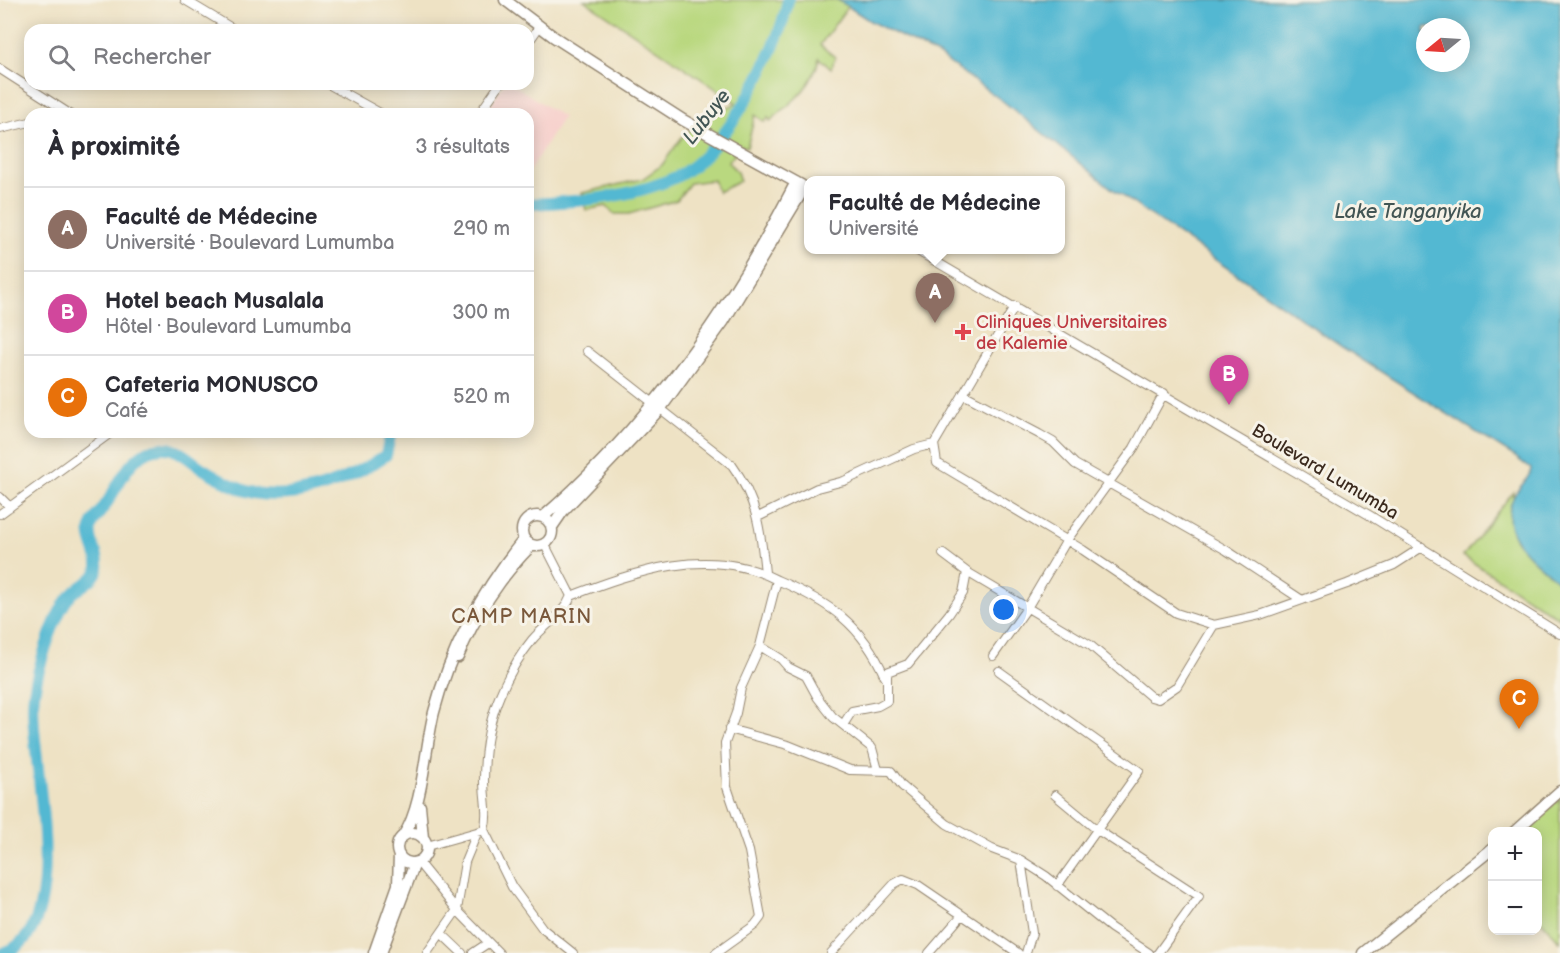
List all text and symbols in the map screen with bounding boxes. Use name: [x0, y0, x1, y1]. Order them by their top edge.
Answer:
north arrow: [1416, 18, 1470, 72]
search box: [24, 24, 534, 90]
icon: search: [45, 41, 78, 74]
text: Rechercher: [93, 44, 211, 71]
water label: Lubuye: [678, 84, 736, 149]
text: À proximité: [48, 132, 180, 163]
text: 3 résultats: [415, 135, 510, 159]
popup: [804, 176, 1065, 254]
text: Faculté de Médecine: [828, 190, 1041, 217]
water label: Lake Tanganyika: [1334, 200, 1482, 224]
text: Faculté de Médecine: [105, 204, 318, 231]
text: A: [61, 217, 74, 241]
text: 290 m: [453, 217, 510, 241]
text: Université: [828, 217, 919, 241]
text: Université · Boulevard Lumumba: [105, 231, 395, 255]
pin: A: [916, 274, 954, 323]
text: Hotel beach Musalala: [105, 288, 324, 315]
text: B: [60, 301, 75, 325]
text: 300 m: [452, 301, 510, 325]
place label: Cliniques Universitaires de Kalemie: [976, 312, 1167, 354]
text: Hôtel · Boulevard Lumumba: [105, 315, 352, 339]
marker: Cliniques Universitaires de Kalemie: [954, 323, 972, 341]
pin: B: [1210, 356, 1248, 405]
text: Cafeteria MONUSCO: [105, 372, 318, 399]
text: C: [60, 385, 75, 409]
text: 520 m: [453, 385, 510, 409]
text: Café: [105, 399, 148, 423]
street label: Boulevard Lumumba: [1248, 420, 1402, 524]
your location: [989, 595, 1018, 624]
district label: CAMP MARIN: [451, 605, 593, 629]
pin: C: [1500, 680, 1538, 729]
map controls: [1488, 827, 1542, 935]
button: +: [1488, 827, 1542, 881]
button: −: [1488, 881, 1542, 935]

